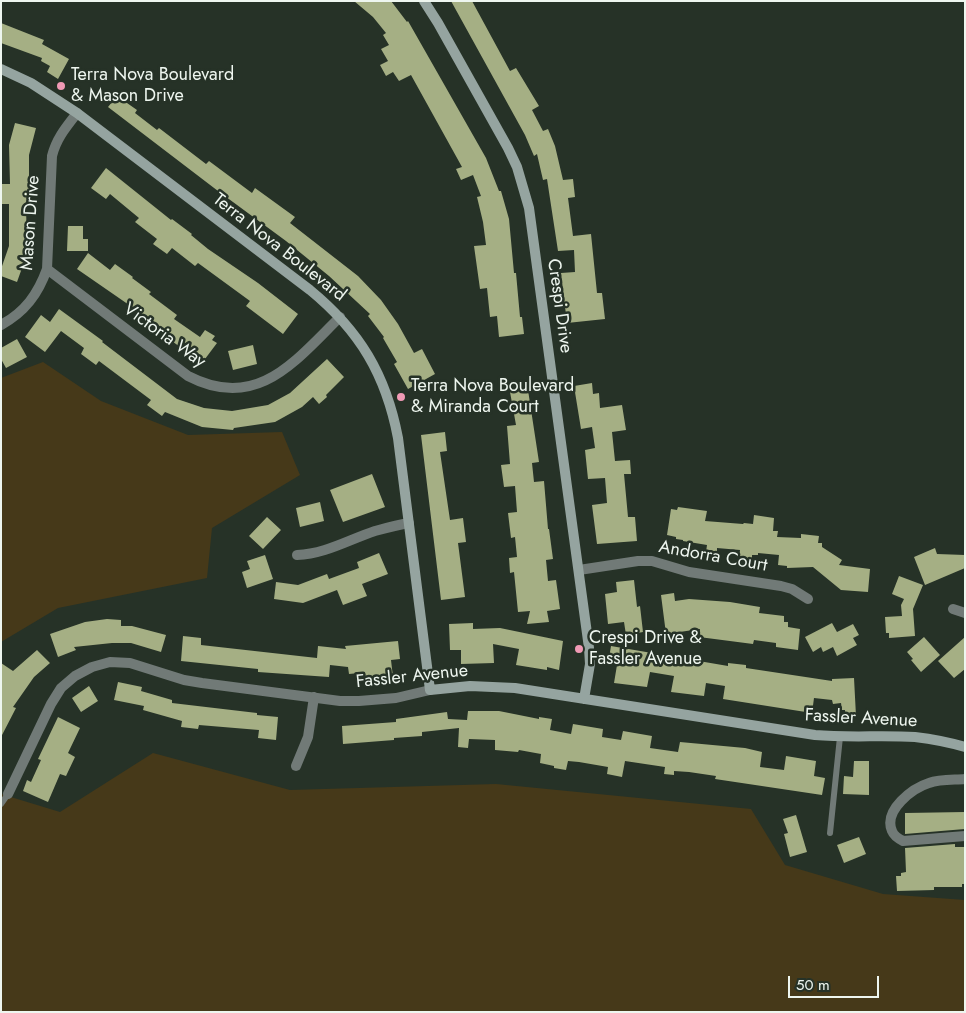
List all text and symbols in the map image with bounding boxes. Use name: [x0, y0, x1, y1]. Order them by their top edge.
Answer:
place label: Terra Nova Boulevard & Mason Drive: [71, 65, 234, 108]
marker: Terra Nova Boulevard & Mason Drive: [55, 80, 67, 92]
street label: Mason Drive: [17, 175, 45, 271]
street label: Terra Nova Boulevard: [208, 189, 350, 307]
street label: Crespi Drive: [542, 257, 576, 355]
street label: Victoria Way: [119, 299, 209, 373]
place label: Terra Nova Boulevard & Miranda Court: [411, 376, 574, 418]
marker: Terra Nova Boulevard & Miranda Court: [395, 391, 407, 403]
street label: Andorra Court: [657, 537, 769, 577]
place label: Crespi Drive & Fassler Avenue: [589, 628, 702, 670]
marker: Crespi Drive & Fassler Avenue: [573, 643, 585, 655]
street label: Fassler Avenue: [355, 660, 469, 694]
street label: Fassler Avenue: [804, 705, 918, 733]
scale bar: [791, 966, 882, 998]
text: 50 m: [796, 974, 830, 996]

